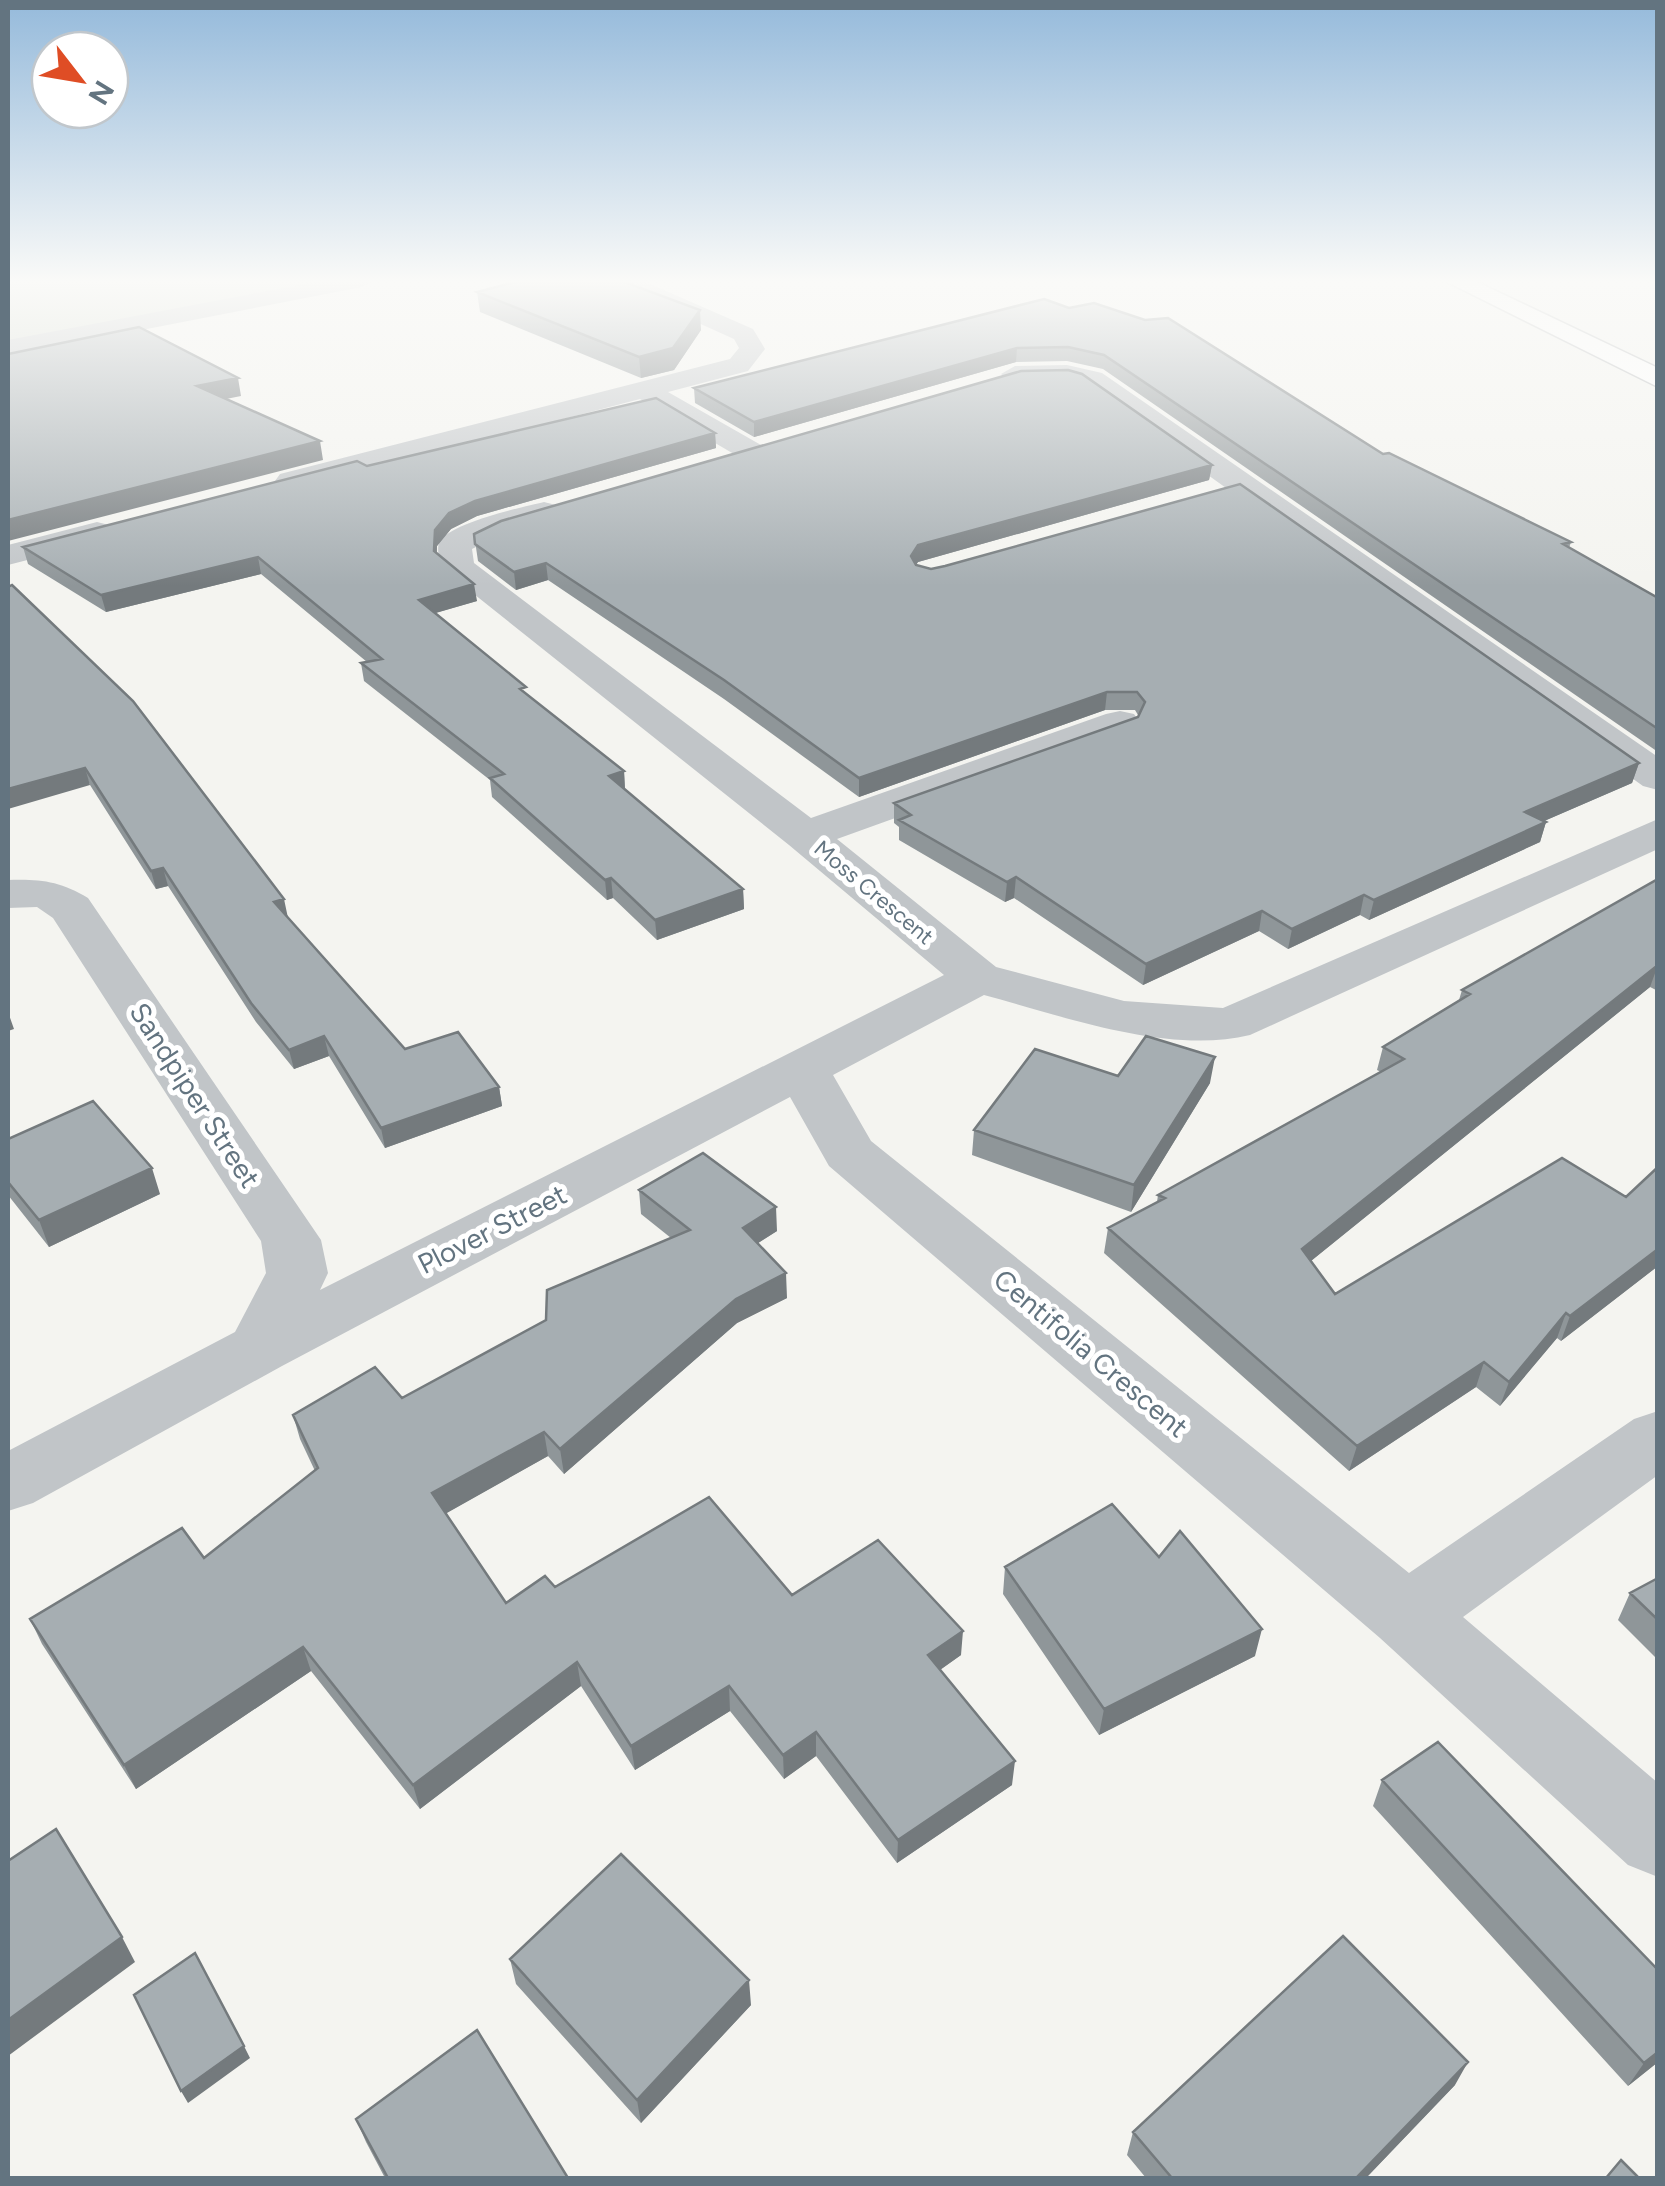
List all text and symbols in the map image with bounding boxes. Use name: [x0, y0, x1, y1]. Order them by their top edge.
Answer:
north arrow: [30, 30, 130, 130]
text: N: [81, 75, 122, 111]
street label: Moss Crescent: [809, 835, 939, 950]
street label: Sandpiper Street: [123, 996, 267, 1194]
street label: Plover Street: [412, 1177, 572, 1281]
street label: Centifolia Crescent: [987, 1262, 1195, 1444]

